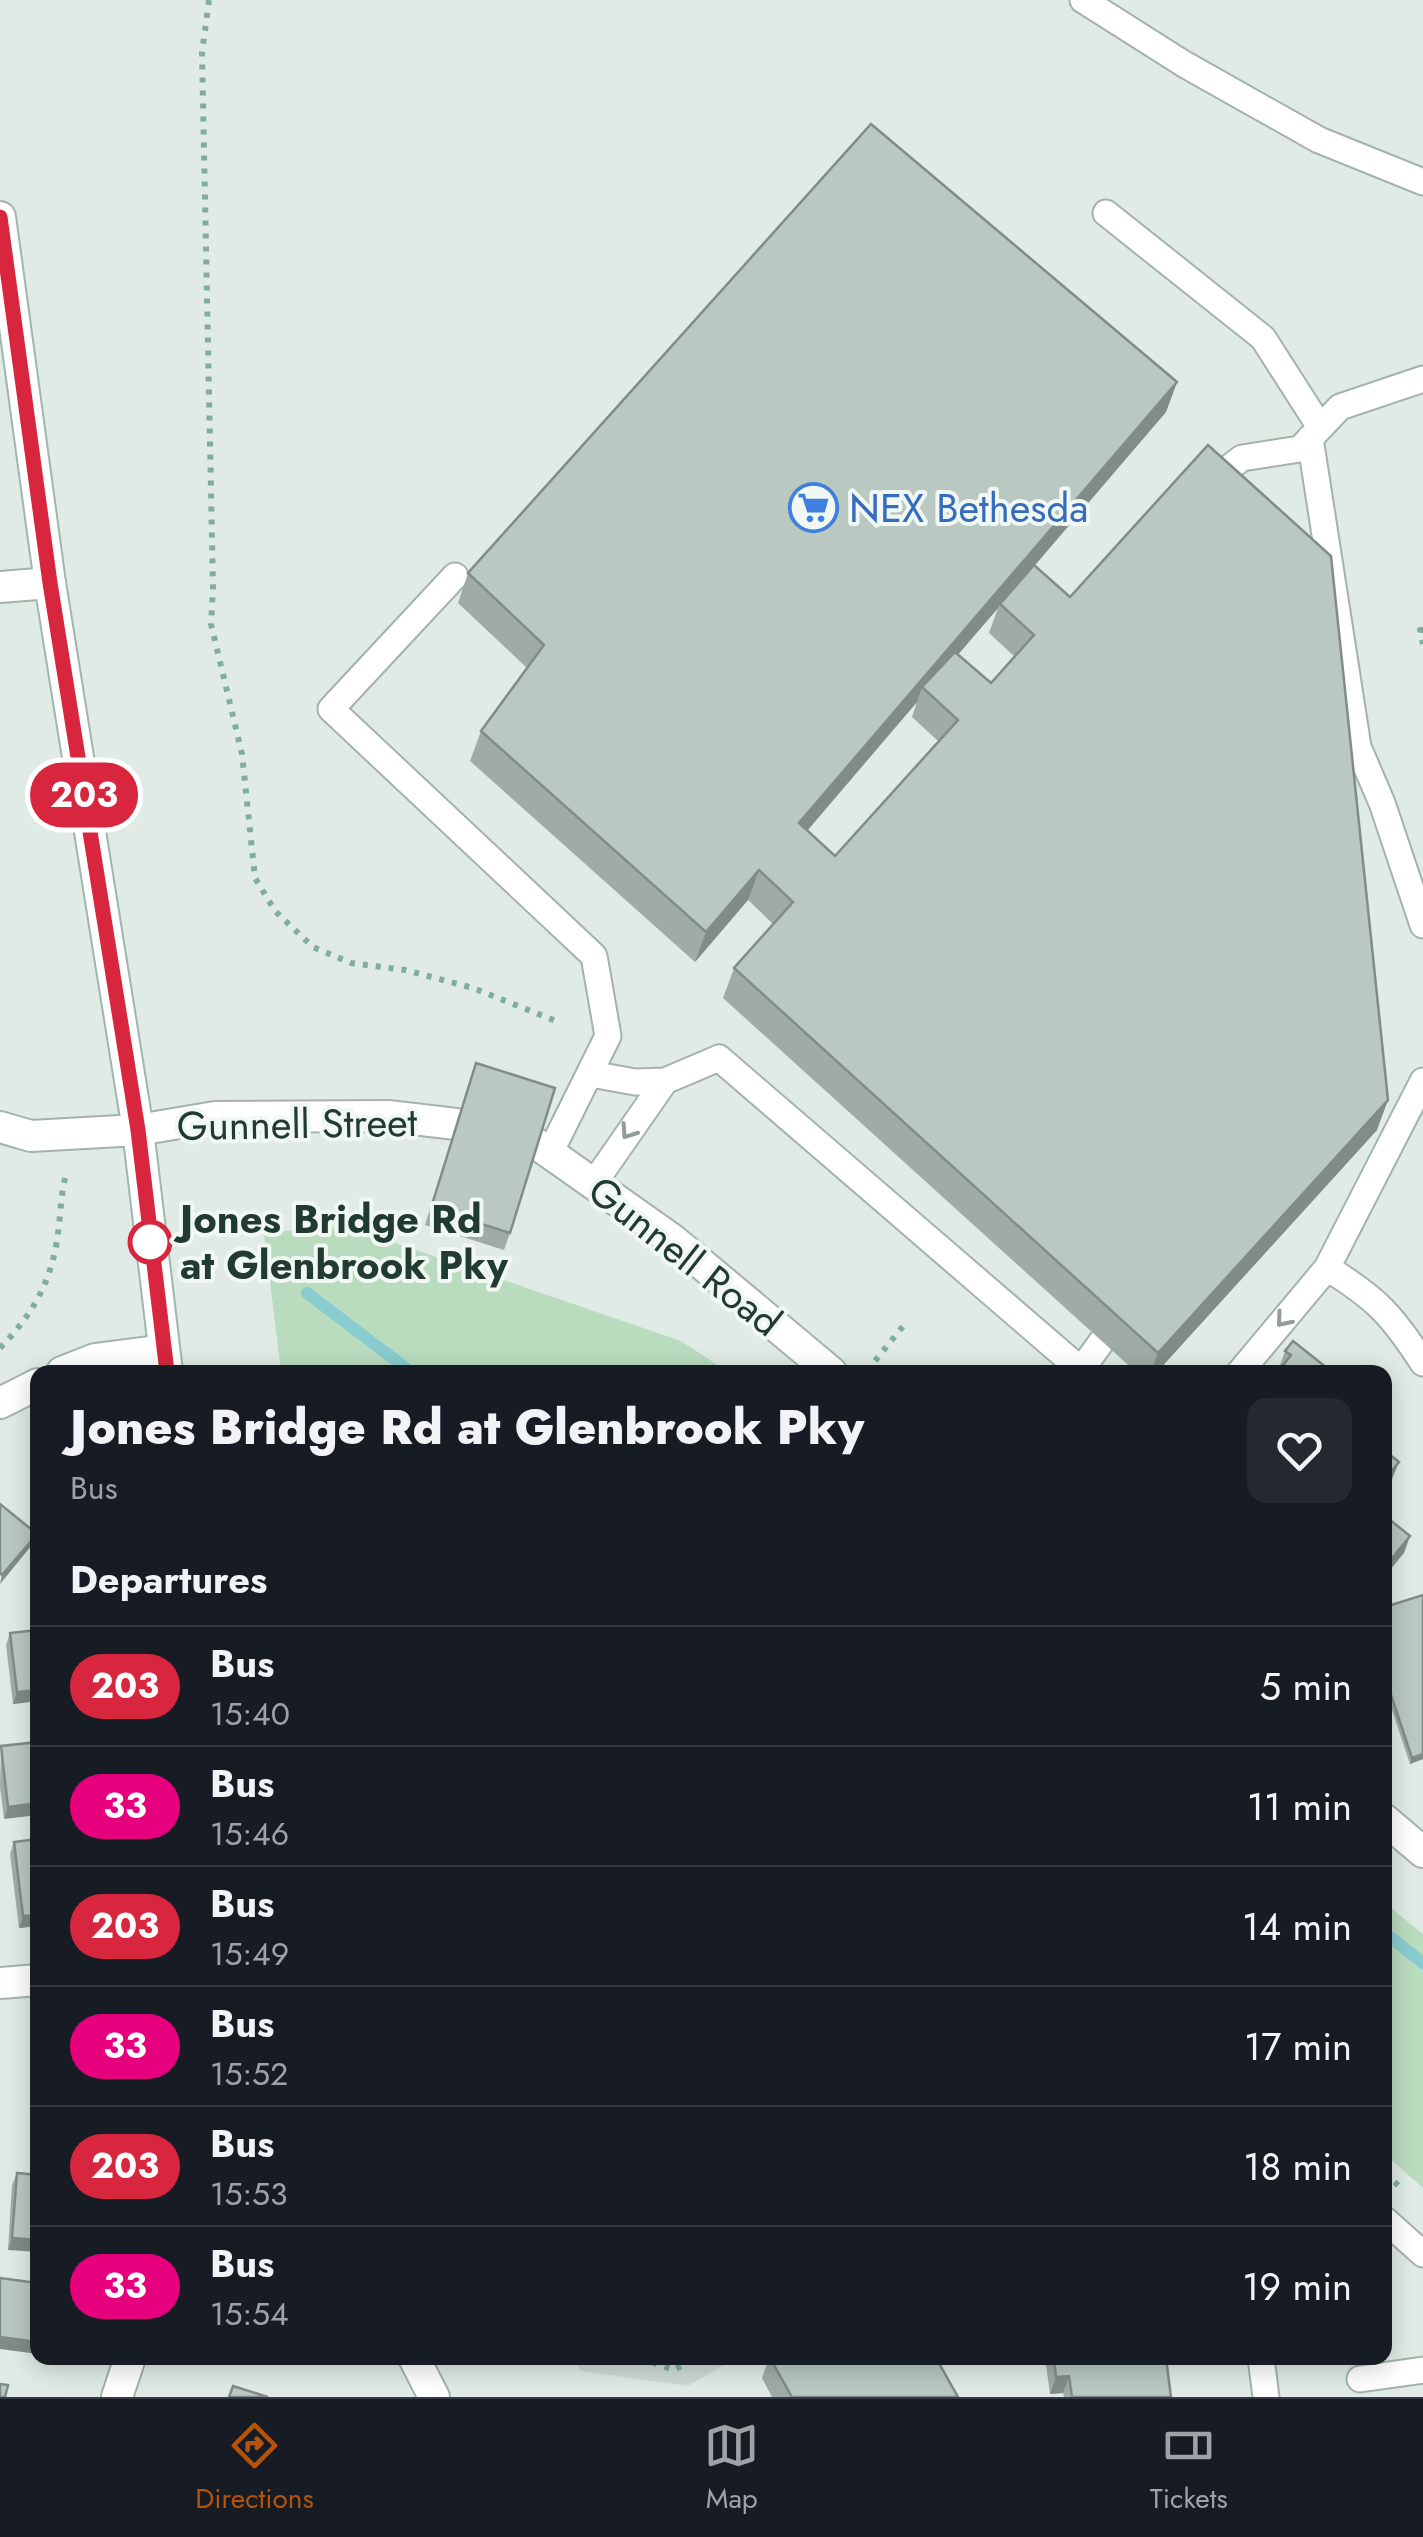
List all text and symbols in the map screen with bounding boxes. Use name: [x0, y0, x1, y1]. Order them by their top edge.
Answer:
place label: NEX Bethesda: [849, 479, 1088, 537]
supermarket icon: NEX Bethesda: [788, 482, 840, 534]
line badge: 203: [27, 762, 142, 828]
text: 203: [50, 770, 118, 820]
street label: Gunnell Street: [176, 1093, 418, 1155]
one-way arrow: [622, 1120, 640, 1139]
street label: Gunnell Road: [576, 1162, 794, 1350]
place label: Jones Bridge Rd at Glenbrook Pky: [173, 1190, 509, 1294]
marker: Jones Bridge Rd at Glenbrook Pky: [129, 1221, 171, 1263]
one-way arrow: [1277, 1309, 1295, 1327]
text: Jones Bridge Rd at Glenbrook Pky: [70, 1393, 864, 1462]
button: heart: [1247, 1398, 1352, 1503]
text: Bus: [70, 1465, 118, 1511]
text: Departures: [70, 1552, 267, 1607]
text: Bus: [210, 1636, 274, 1691]
text: 5 min: [1260, 1659, 1352, 1714]
text: 203: [91, 1661, 159, 1711]
text: 15:40: [210, 1691, 290, 1737]
text: Bus: [210, 1756, 274, 1811]
text: 11 min: [1247, 1779, 1352, 1834]
text: 33: [103, 1781, 147, 1831]
text: 15:46: [210, 1811, 289, 1857]
text: Bus: [210, 1876, 274, 1931]
text: 14 min: [1242, 1899, 1352, 1954]
text: 203: [91, 1901, 159, 1951]
text: 15:49: [210, 1931, 289, 1977]
text: Bus: [210, 1996, 274, 2051]
text: 17 min: [1244, 2019, 1352, 2074]
text: 33: [103, 2021, 147, 2071]
text: 15:52: [210, 2051, 288, 2097]
text: Bus: [210, 2116, 274, 2171]
text: 18 min: [1243, 2139, 1352, 2194]
text: 203: [91, 2141, 159, 2191]
text: 15:53: [210, 2171, 288, 2217]
text: Bus: [210, 2236, 274, 2291]
text: 19 min: [1242, 2259, 1352, 2314]
text: 33: [103, 2261, 147, 2311]
text: 15:54: [210, 2291, 289, 2337]
tab: Directions: [195, 2418, 314, 2519]
tab: Map: [704, 2418, 759, 2519]
tab: Tickets: [1150, 2418, 1228, 2519]

